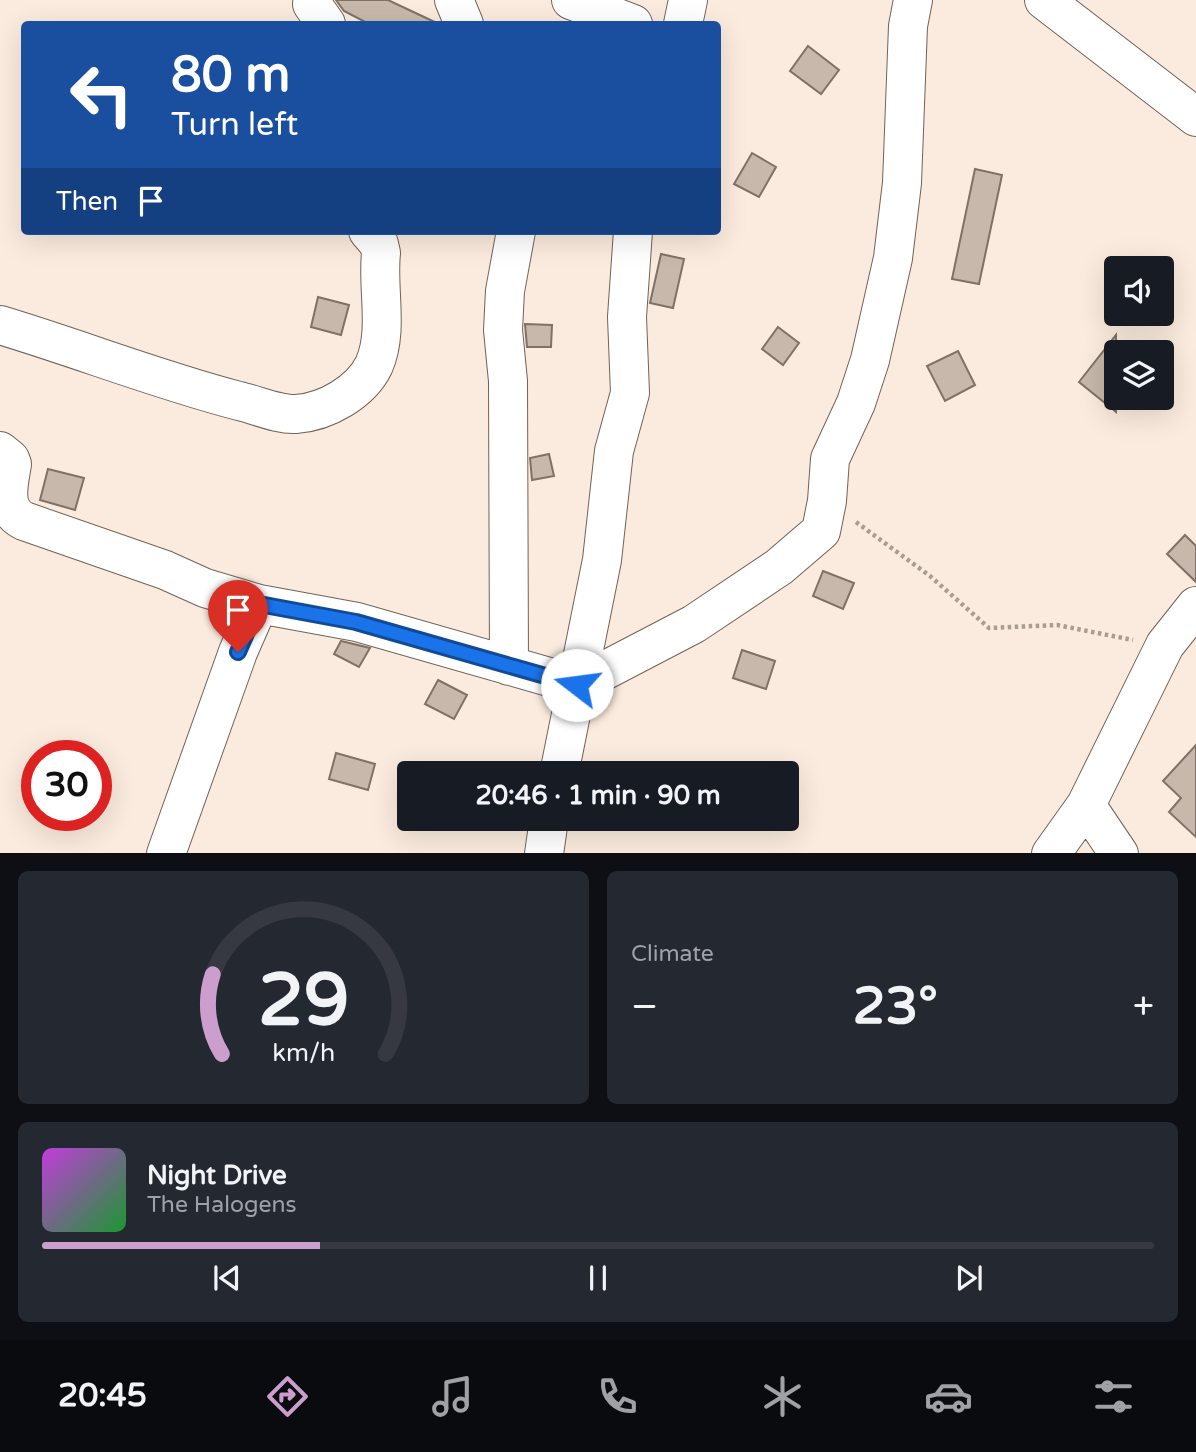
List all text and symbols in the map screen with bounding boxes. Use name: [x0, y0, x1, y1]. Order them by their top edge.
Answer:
text: 80 m: [171, 46, 290, 105]
icon: left: [56, 49, 147, 140]
text: Turn left: [171, 106, 298, 144]
icon: arrive: [132, 182, 170, 220]
text: Then: [56, 186, 118, 217]
map controls: [1104, 256, 1174, 410]
button: sound: [1104, 256, 1174, 326]
button: layers: [1104, 340, 1174, 410]
pin: [208, 580, 268, 652]
icon: arrive: [219, 591, 257, 629]
position arrow: [540, 648, 614, 722]
speed limit sign: 30: [21, 740, 112, 831]
text: 20:46 · 1 min · 90 m: [475, 780, 721, 811]
text: Climate: [631, 940, 714, 968]
text: 29: [258, 957, 349, 1045]
text: 23°: [853, 975, 938, 1038]
text: −: [631, 984, 658, 1030]
text: +: [1133, 984, 1154, 1030]
text: km/h: [272, 1037, 335, 1067]
text: Night Drive: [147, 1160, 287, 1191]
text: The Halogens: [147, 1191, 296, 1219]
icon: previous: [208, 1259, 246, 1297]
icon: pause: [579, 1259, 617, 1297]
icon: next: [950, 1259, 988, 1297]
icon: directions: [263, 1372, 312, 1421]
icon: music: [428, 1372, 477, 1421]
icon: phone: [593, 1372, 642, 1421]
icon: climate: [758, 1372, 807, 1421]
icon: car: [924, 1372, 973, 1421]
icon: filters: [1089, 1372, 1138, 1421]
text: 20:45: [58, 1377, 147, 1415]

